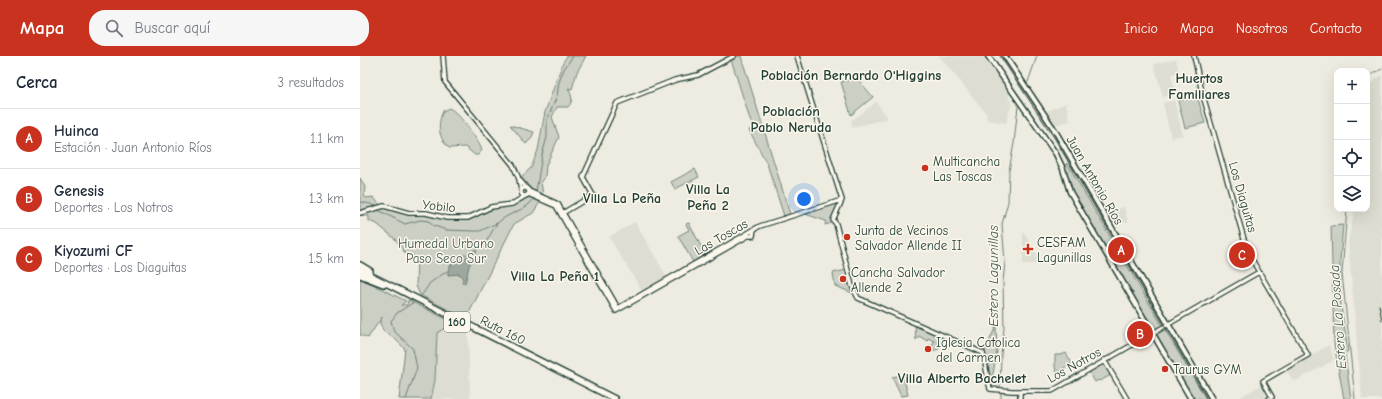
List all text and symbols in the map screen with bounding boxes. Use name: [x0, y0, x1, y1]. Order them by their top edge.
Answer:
search box: [89, 10, 369, 46]
text: Mapa: [20, 17, 65, 39]
icon: search: [103, 17, 125, 39]
text: Buscar aquí: [135, 19, 210, 37]
text: Inicio: [1124, 20, 1158, 37]
text: Mapa: [1180, 20, 1214, 37]
text: Nosotros: [1236, 20, 1288, 37]
text: Contacto: [1310, 20, 1362, 37]
district label: Población Bernardo O'Higgins: [761, 67, 941, 84]
map controls: [1334, 68, 1370, 212]
button: +: [1334, 68, 1370, 104]
district label: Huertos Familiares: [1168, 70, 1230, 103]
text: Cerca: [16, 73, 58, 92]
text: 3 resultados: [278, 75, 344, 90]
district label: Población Pablo Neruda: [750, 103, 832, 136]
button: −: [1334, 104, 1370, 140]
text: Huinca: [54, 122, 99, 140]
text: A: [25, 131, 33, 146]
text: 1.1 km: [310, 131, 344, 146]
street label: Juan Antonio Ríos: [1063, 133, 1127, 227]
text: Estación · Juan Antonio Ríos: [54, 140, 212, 155]
button: locate: [1334, 140, 1370, 176]
place label: Multicancha Las Toscas: [933, 154, 1000, 184]
street label: Los Diaguitas: [1226, 160, 1260, 234]
marker: Multicancha Las Toscas: [920, 163, 930, 173]
button: layers: [1334, 176, 1370, 212]
district label: Villa La Peña 2: [686, 181, 730, 214]
text: Genesis: [54, 182, 104, 200]
your location: [794, 189, 814, 209]
district label: Villa La Peña: [583, 190, 661, 207]
text: B: [25, 191, 33, 206]
text: 1.3 km: [309, 191, 344, 206]
street label: Yobilo: [422, 197, 457, 215]
text: Deportes · Los Notros: [54, 200, 173, 215]
street label: Las Toscas: [692, 216, 750, 258]
place label: Junta de Vecinos Salvador Allende II: [855, 223, 962, 253]
water label: Estero Lagunillas: [985, 225, 1002, 327]
marker: Junta de Vecinos Salvador Allende II: [842, 232, 852, 242]
place label: CESFAM Lagunillas: [1037, 235, 1091, 265]
pin: A: [1108, 235, 1134, 265]
park label: Humedal Urbano Paso Seco Sur: [398, 236, 494, 266]
pin: C: [1229, 240, 1255, 270]
text: Kiyozumi CF: [54, 242, 133, 260]
marker: CESFAM Lagunillas: [1022, 243, 1034, 255]
text: C: [25, 251, 33, 266]
text: 1.5 km: [308, 251, 344, 266]
text: Deportes · Los Diaguitas: [54, 260, 186, 275]
water label: Estero La Posada: [1326, 264, 1350, 370]
place label: Cancha Salvador Allende 2: [851, 265, 946, 295]
district label: Villa La Peña 1: [511, 268, 599, 285]
marker: Cancha Salvador Allende 2: [838, 274, 848, 284]
road number: 160: [444, 312, 470, 332]
street label: Ruta 160: [478, 312, 528, 348]
pin: B: [1127, 319, 1153, 349]
place label: Iglesia Catolica del Carmen: [936, 335, 1020, 365]
marker: Iglesia Catolica del Carmen: [923, 344, 933, 354]
street label: Los Notros: [1045, 344, 1103, 386]
place label: Taurus GYM: [1173, 362, 1242, 377]
marker: Taurus GYM: [1160, 364, 1170, 374]
district label: Villa Alberto Bachelet: [898, 370, 1027, 387]

